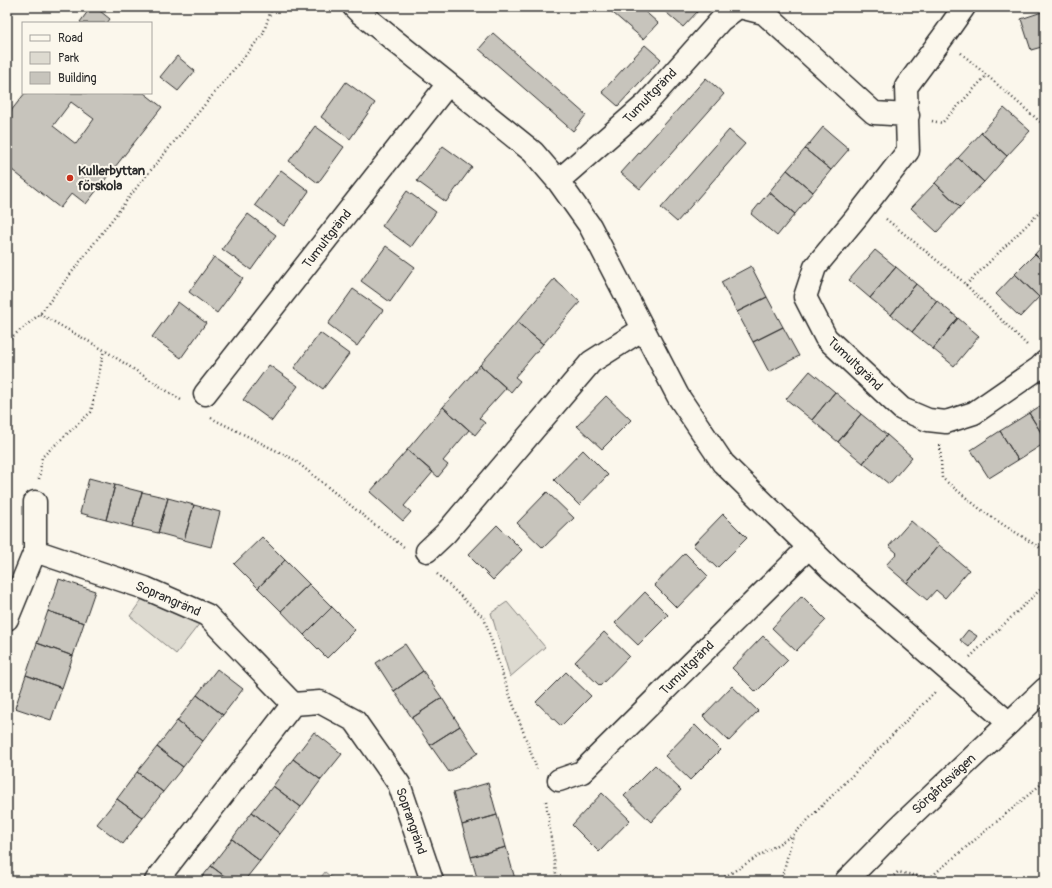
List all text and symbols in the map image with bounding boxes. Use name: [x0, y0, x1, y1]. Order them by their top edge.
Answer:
legend: [22, 22, 152, 94]
text: Road: [58, 31, 83, 46]
text: Park: [58, 51, 79, 66]
street label: Tumultgränd: [620, 65, 680, 127]
text: Building: [58, 71, 97, 86]
place label: Kullerbyttan förskola: [78, 163, 146, 194]
marker: Kullerbyttan förskola: [65, 173, 75, 183]
street label: Tumultgränd: [299, 206, 355, 272]
street label: Tumultgränd: [824, 334, 886, 394]
street label: Soprangränd: [133, 578, 203, 620]
street label: Tumultgränd: [656, 637, 718, 699]
street label: Sörgårdsvägen: [909, 750, 979, 818]
street label: Soprangränd: [392, 786, 430, 856]

